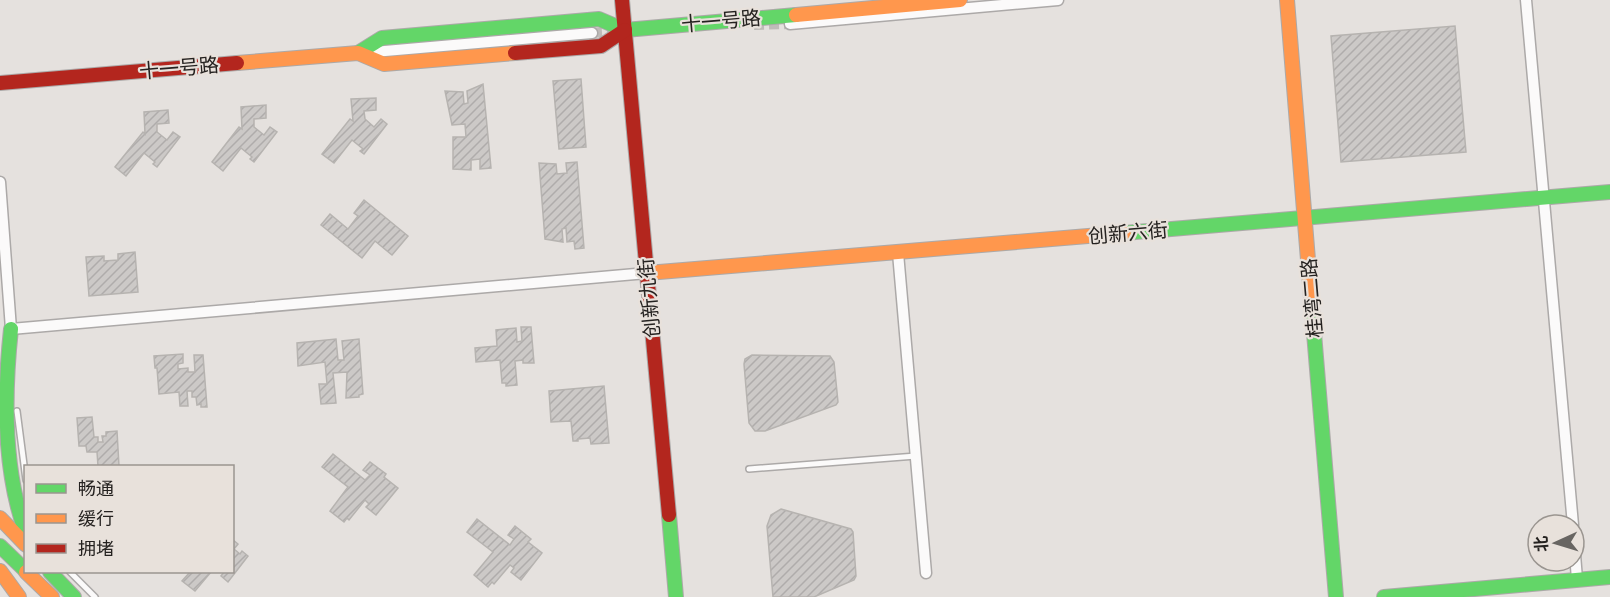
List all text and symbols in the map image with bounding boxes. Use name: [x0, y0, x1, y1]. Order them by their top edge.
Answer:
street label: 十一号路: [680, 6, 762, 36]
street label: 十一号路: [138, 53, 220, 83]
street label: 创新六街: [1087, 218, 1169, 248]
street label: 创新九街: [634, 257, 664, 339]
street label: 桂湾二路: [1297, 257, 1327, 339]
legend: [24, 465, 234, 573]
text: 畅通: [78, 478, 114, 500]
text: 缓行: [78, 508, 114, 530]
north arrow: [1526, 513, 1586, 573]
text: 北: [1531, 535, 1552, 553]
text: 拥堵: [78, 538, 114, 560]

